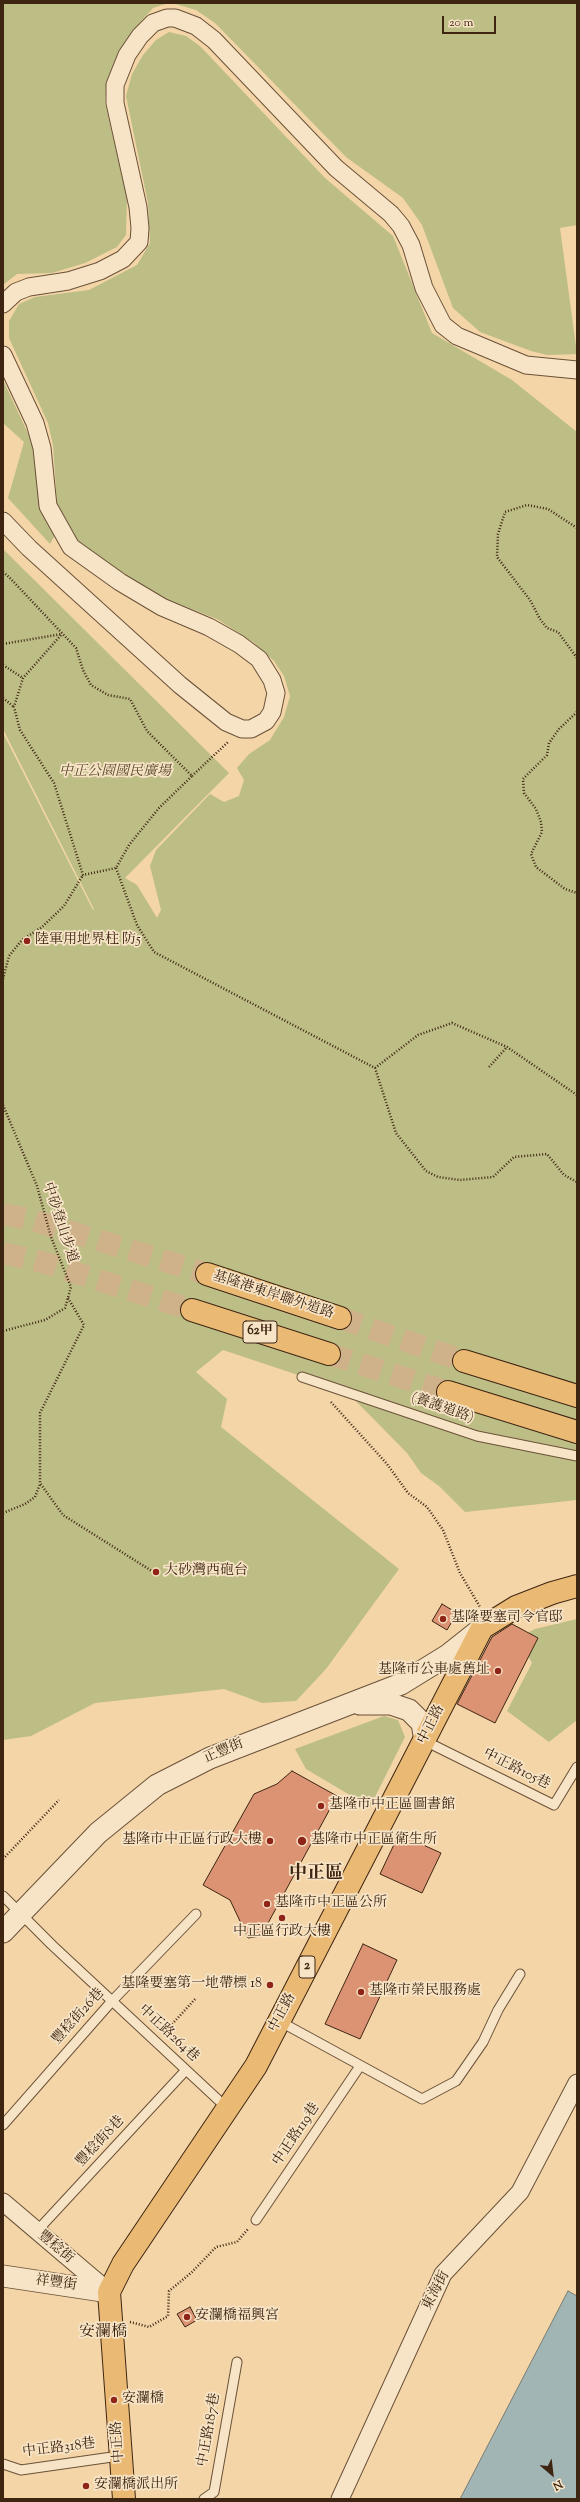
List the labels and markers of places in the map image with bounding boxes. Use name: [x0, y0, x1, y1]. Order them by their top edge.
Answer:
place label: 陸軍用地界柱 防5: [35, 933, 141, 949]
marker: 陸軍用地界柱 防5: [22, 936, 32, 946]
place label: 大砂灣西砲台: [164, 1564, 248, 1580]
marker: 大砂灣西砲台: [151, 1567, 161, 1577]
place label: 基隆要塞司令官邸: [451, 1611, 563, 1627]
marker: 基隆要塞司令官邸: [438, 1614, 448, 1624]
place label: 基隆市公車處舊址: [378, 1663, 490, 1679]
marker: 基隆市公車處舊址: [493, 1666, 503, 1676]
place label: 基隆市中正區圖書館: [329, 1798, 455, 1814]
marker: 基隆市中正區圖書館: [316, 1801, 326, 1811]
place label: 基隆市中正區行政大樓: [122, 1833, 262, 1849]
place label: 基隆市中正區衛生所: [311, 1833, 437, 1849]
marker: 基隆市中正區衛生所: [296, 1835, 308, 1847]
marker: 基隆市中正區行政大樓: [265, 1836, 275, 1846]
place label: 基隆市中正區公所: [275, 1896, 387, 1912]
marker: 基隆市中正區公所: [262, 1899, 272, 1909]
marker: 中正區行政大樓: [277, 1913, 287, 1923]
place label: 中正區行政大樓: [233, 1925, 331, 1941]
place label: 基隆要塞第一地帶標 18: [121, 1977, 262, 1993]
marker: 基隆要塞第一地帶標 18: [265, 1980, 275, 1990]
place label: 基隆市榮民服務處: [369, 1984, 481, 2000]
marker: 基隆市榮民服務處: [356, 1987, 366, 1997]
place label: 安瀾橋福興宮: [195, 2309, 279, 2325]
marker: 安瀾橋福興宮: [182, 2312, 192, 2322]
place label: 安瀾橋: [122, 2392, 164, 2408]
marker: 安瀾橋: [109, 2395, 119, 2405]
place label: 安瀾橋派出所: [94, 2478, 178, 2494]
marker: 安瀾橋派出所: [81, 2481, 91, 2491]

